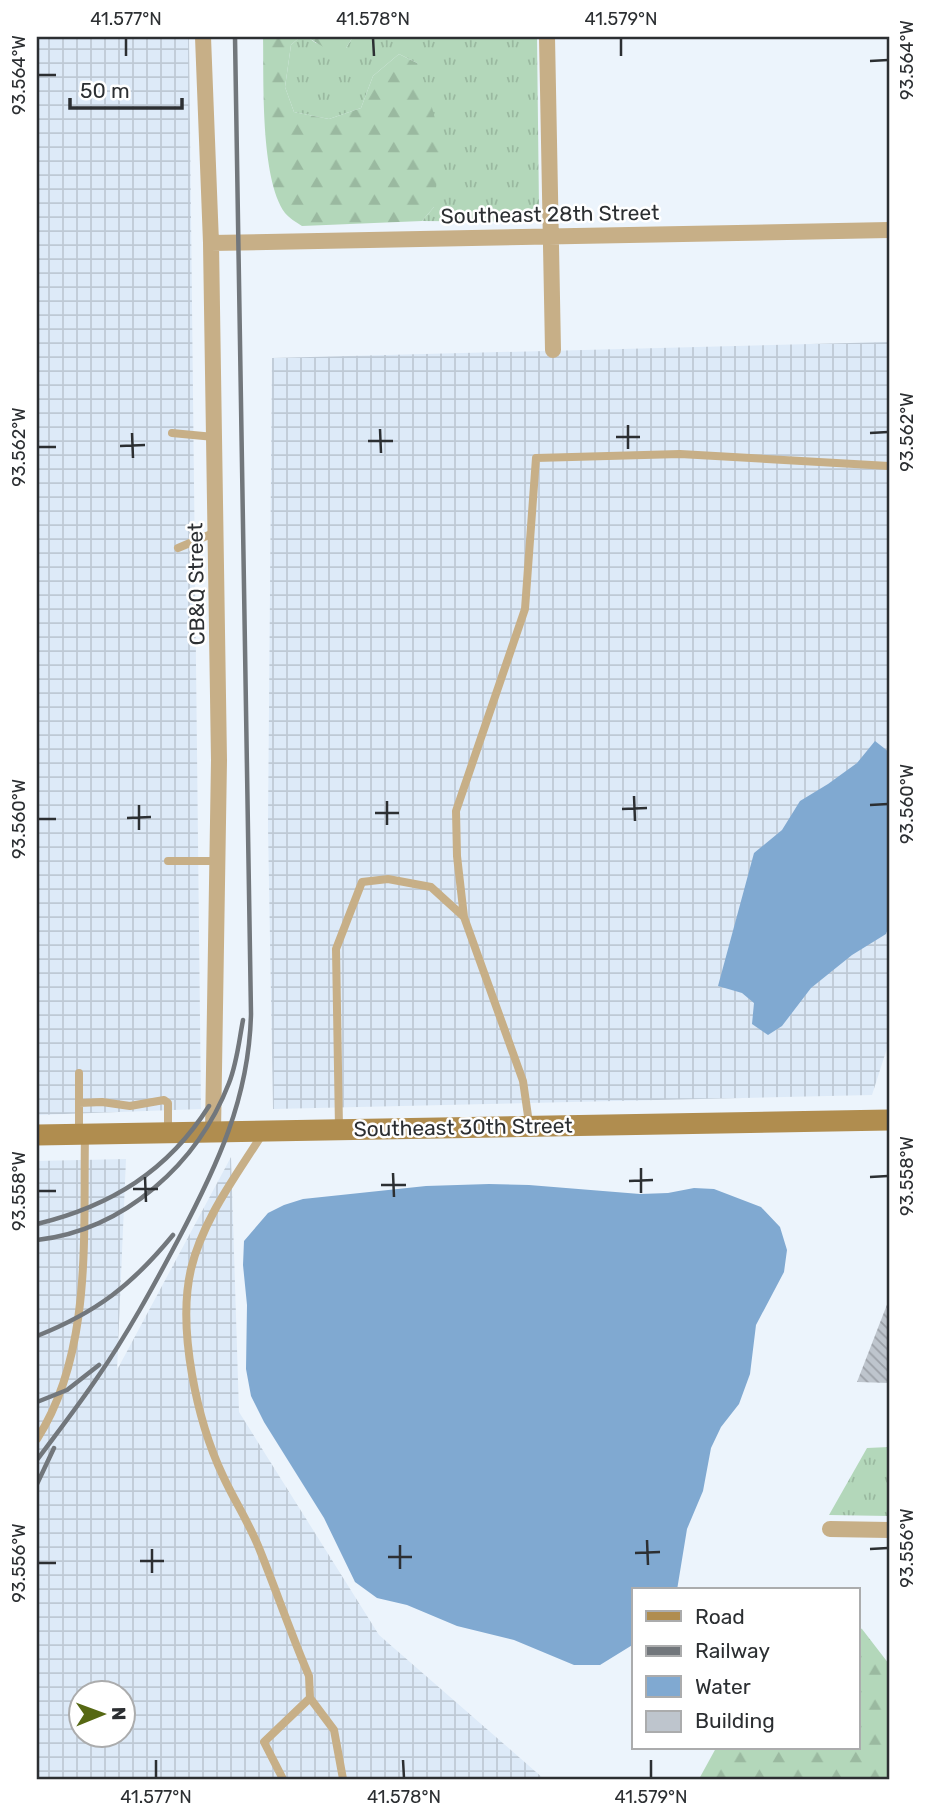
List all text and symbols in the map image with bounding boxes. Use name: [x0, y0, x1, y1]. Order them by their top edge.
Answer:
text: 41.577°N: [90, 8, 162, 30]
text: 41.578°N: [336, 8, 410, 30]
text: 41.579°N: [584, 8, 658, 30]
text: 93.564°W: [896, 20, 918, 100]
text: 93.564°W: [8, 35, 30, 115]
scale bar: [70, 66, 182, 110]
text: 50 m: [80, 78, 130, 103]
street label: Southeast 28th Street: [440, 200, 660, 228]
text: 93.562°W: [896, 392, 918, 472]
text: 93.562°W: [8, 407, 30, 487]
street label: CB&Q Street: [182, 522, 210, 646]
text: 93.560°W: [896, 764, 918, 844]
text: 93.560°W: [8, 779, 30, 859]
street label: Southeast 30th Street: [353, 1113, 573, 1141]
text: 93.558°W: [896, 1136, 918, 1216]
text: 93.558°W: [8, 1151, 30, 1231]
text: 93.556°W: [896, 1508, 918, 1588]
text: 93.556°W: [8, 1523, 30, 1603]
legend: [632, 1588, 860, 1750]
text: Road: [695, 1604, 745, 1629]
text: Railway: [695, 1638, 770, 1663]
text: Water: [695, 1674, 751, 1699]
north arrow: [66, 1680, 136, 1750]
text: N: [107, 1707, 130, 1721]
text: Building: [695, 1708, 775, 1733]
text: 41.577°N: [120, 1786, 192, 1808]
text: 41.578°N: [367, 1786, 441, 1808]
text: 41.579°N: [614, 1786, 688, 1808]

